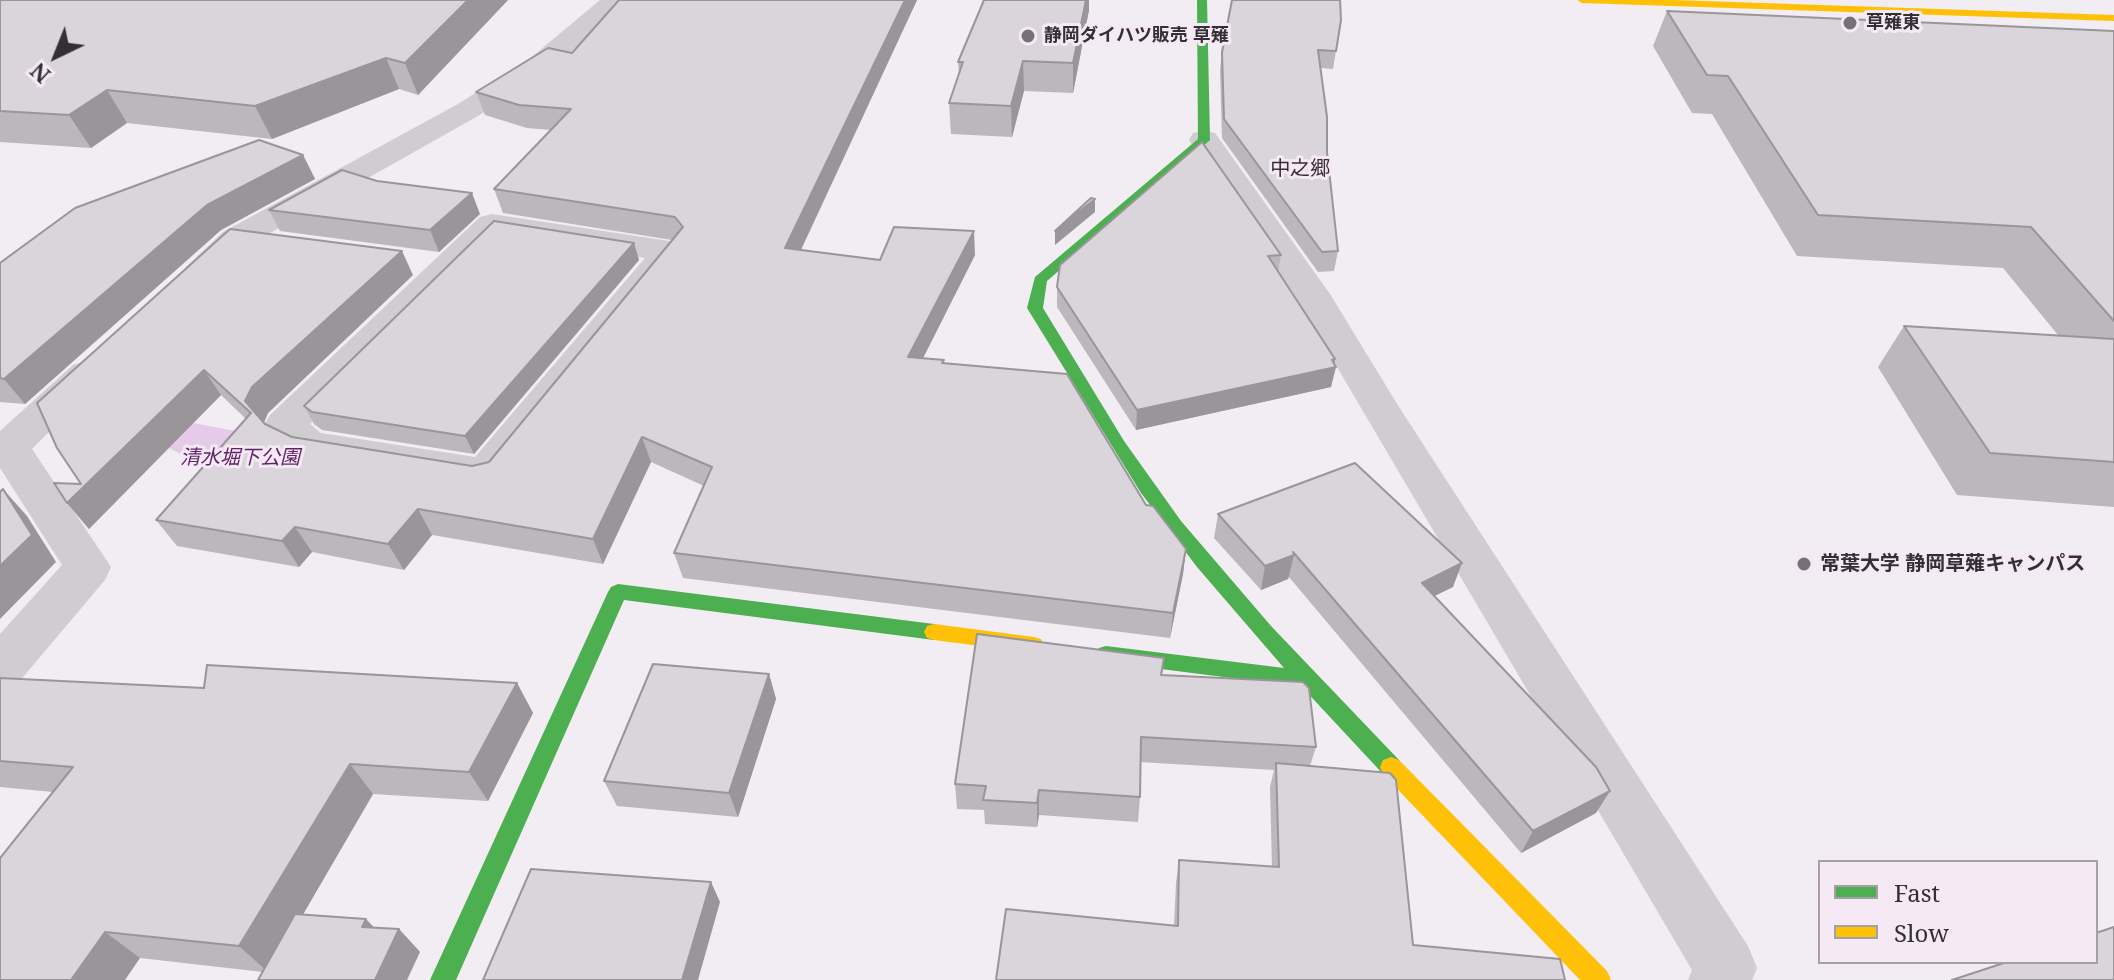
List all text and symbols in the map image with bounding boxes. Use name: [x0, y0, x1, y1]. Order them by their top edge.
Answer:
place label: 草薙東: [1866, 12, 1920, 34]
marker: 草薙東: [1841, 14, 1859, 32]
north arrow: [16, 16, 96, 96]
place label: 静岡ダイハツ販売 草薙: [1044, 25, 1229, 47]
marker: 静岡ダイハツ販売 草薙: [1019, 27, 1037, 45]
text: N: [23, 57, 56, 90]
district label: 中之郷: [1270, 157, 1330, 181]
park label: 清水堀下公園: [180, 446, 300, 470]
place label: 常葉大学 静岡草薙キャンパス: [1820, 552, 2085, 576]
marker: 常葉大学 静岡草薙キャンパス: [1795, 555, 1813, 573]
legend: [1818, 860, 2098, 964]
text: Fast: [1894, 876, 1940, 909]
text: Slow: [1894, 916, 1949, 949]

